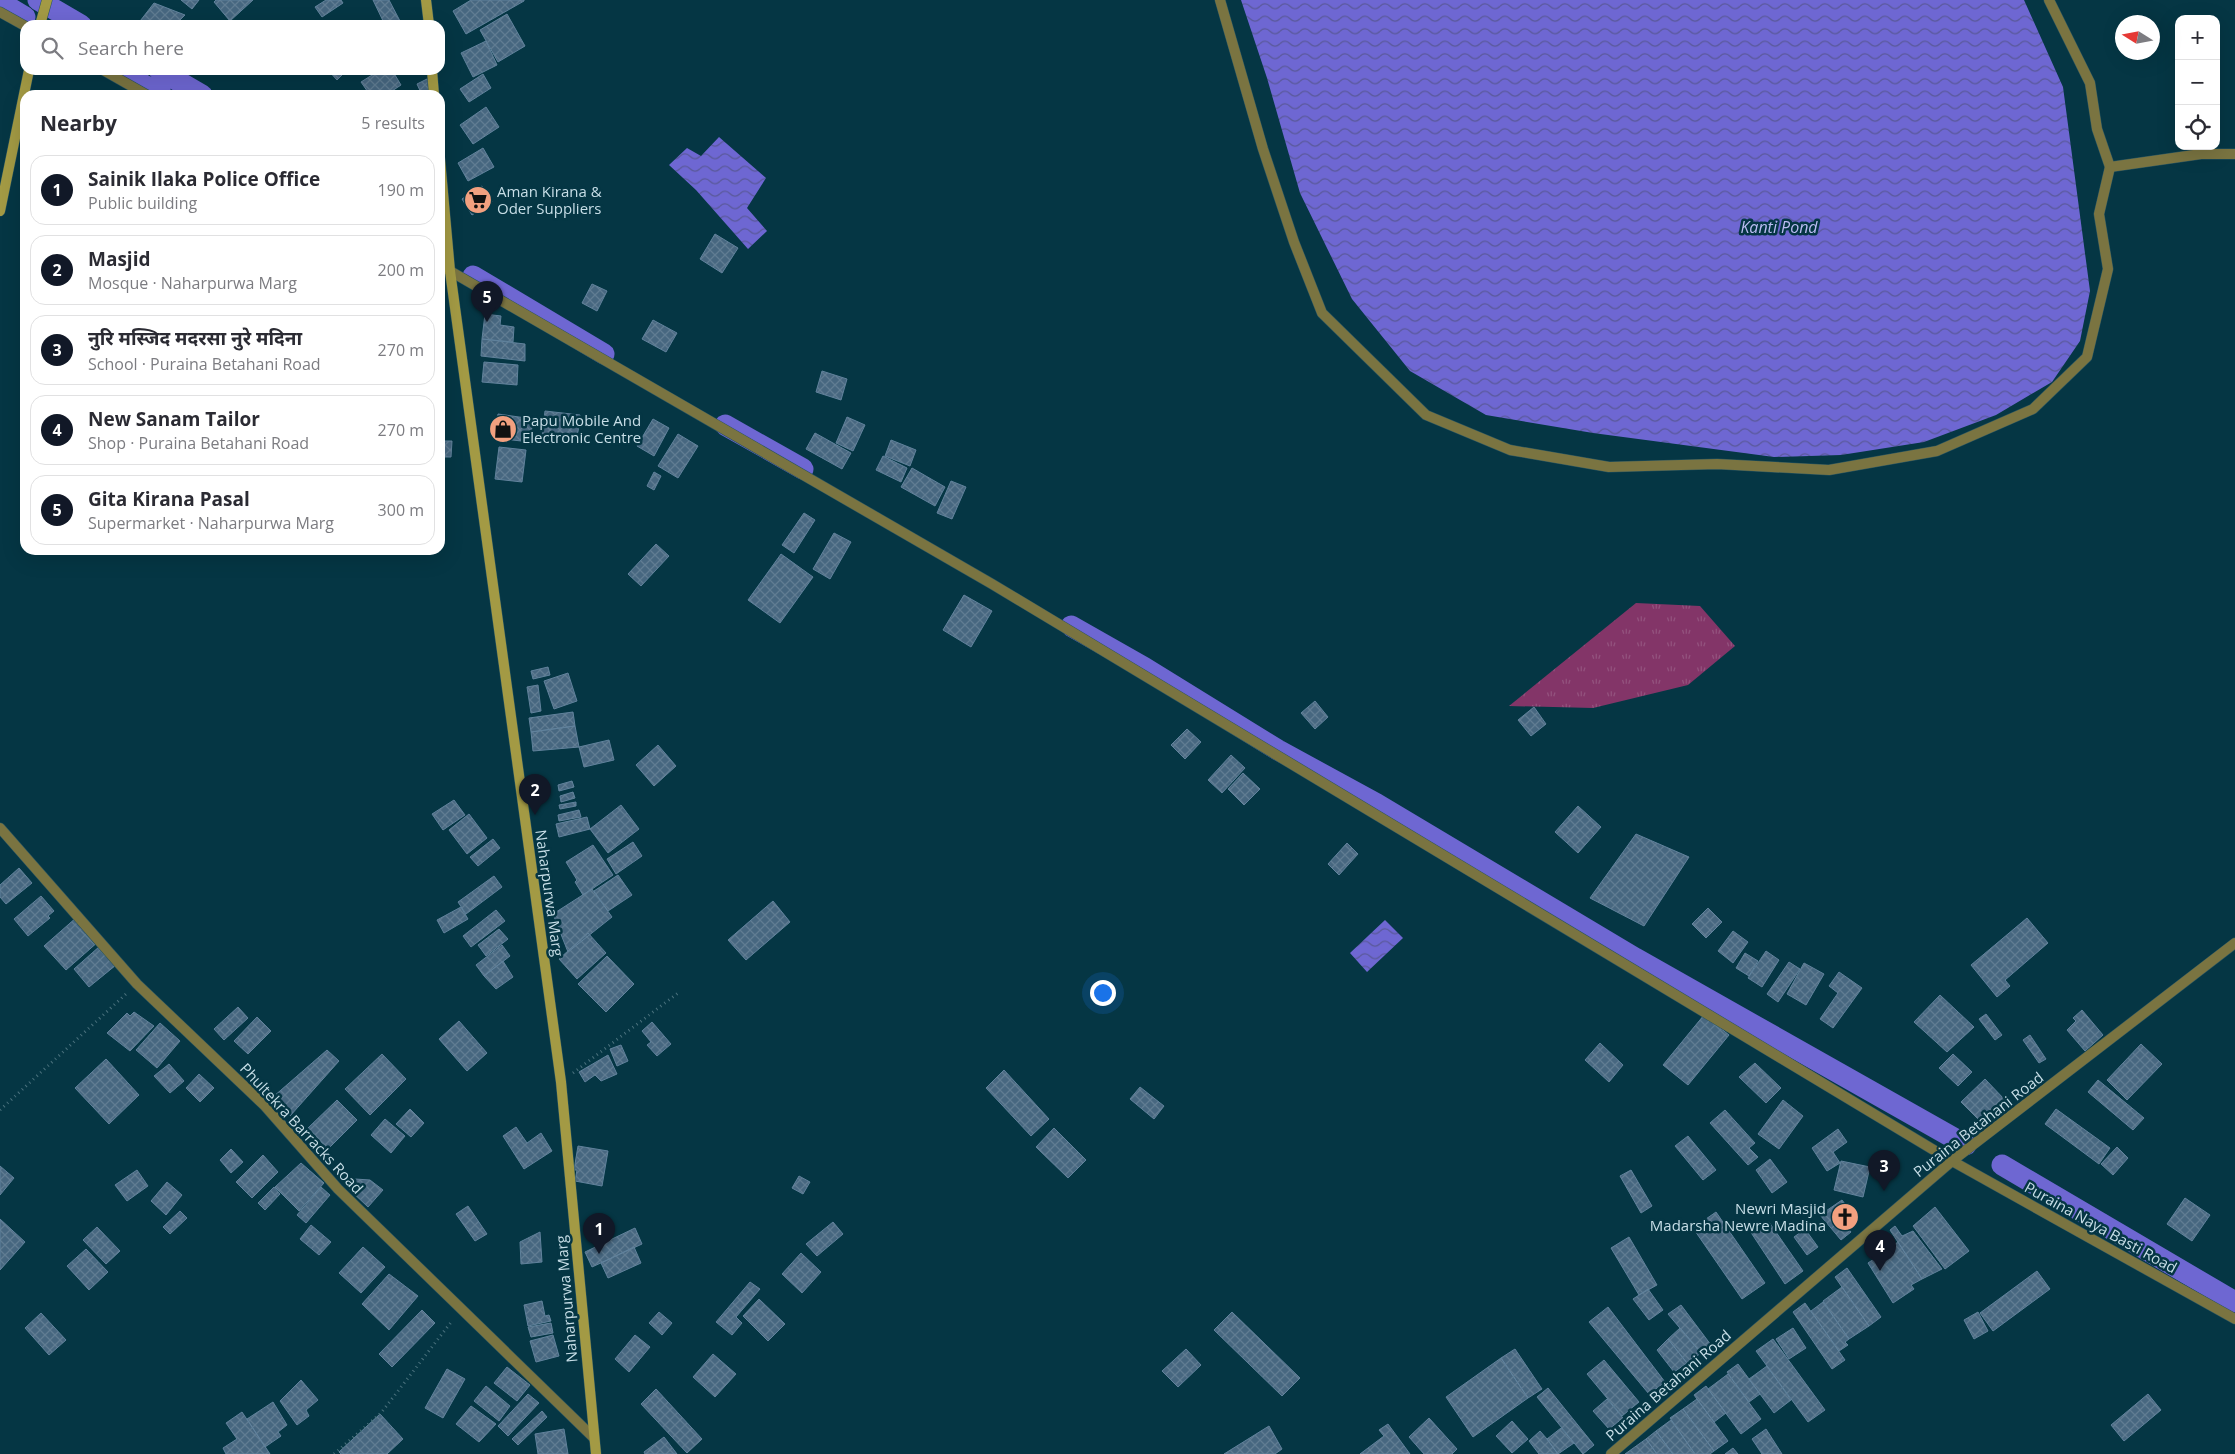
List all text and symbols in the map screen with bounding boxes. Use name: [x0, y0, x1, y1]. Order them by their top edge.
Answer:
north arrow: [2115, 15, 2160, 60]
map controls: [2175, 15, 2220, 150]
button: +: [2175, 15, 2220, 60]
search box: [20, 20, 445, 75]
icon: search: [38, 34, 66, 62]
text: Search here: [78, 35, 184, 61]
button: −: [2175, 60, 2220, 105]
button: locate: [2175, 105, 2220, 150]
text: Nearby: [40, 109, 117, 137]
text: 5 results: [361, 112, 425, 134]
text: Sainik Ilaka Police Office: [88, 166, 320, 192]
text: 1: [52, 179, 62, 201]
text: 190 m: [378, 179, 424, 201]
place label: Aman Kirana & Oder Suppliers: [497, 181, 602, 218]
supermarket icon: Aman Kirana & Oder Suppliers: [463, 185, 493, 215]
text: Public building: [88, 192, 197, 214]
water label: Kanti Pond: [1740, 216, 1818, 238]
text: Masjid: [88, 246, 150, 272]
text: 2: [52, 259, 62, 281]
text: 200 m: [378, 259, 424, 281]
text: Mosque · Naharpurwa Marg: [88, 272, 297, 294]
pin: 5: [471, 281, 503, 322]
text: नुरि मस्जिद मदरसा नुरे मदिना: [88, 325, 302, 351]
text: 3: [52, 339, 62, 361]
text: 270 m: [378, 339, 424, 361]
text: School · Puraina Betahani Road: [88, 353, 321, 375]
text: New Sanam Tailor: [88, 406, 260, 432]
place label: Papu Mobile And Electronic Centre: [522, 410, 641, 447]
shop icon: Papu Mobile And Electronic Centre: [488, 414, 518, 444]
text: 4: [52, 419, 62, 441]
text: 270 m: [378, 419, 424, 441]
text: Shop · Puraina Betahani Road: [88, 432, 309, 454]
text: Gita Kirana Pasal: [88, 486, 250, 512]
text: 5: [52, 499, 62, 521]
text: 300 m: [378, 499, 424, 521]
text: Supermarket · Naharpurwa Marg: [88, 512, 334, 534]
pin: 2: [519, 774, 551, 815]
street label: Naharpurwa Marg: [531, 828, 569, 958]
your location: [1090, 980, 1116, 1006]
street label: Phultekra Barracks Road: [236, 1058, 368, 1198]
street label: Puraina Betahani Road: [1909, 1067, 2047, 1181]
pin: 3: [1868, 1150, 1900, 1191]
street label: Puraina Naya Basti Road: [2021, 1177, 2181, 1277]
place label: Newri Masjid Madarsha Newre Madina: [1650, 1198, 1826, 1235]
church icon: Newri Masjid Madarsha Newre Madina: [1830, 1202, 1860, 1232]
pin: 1: [583, 1213, 615, 1254]
pin: 4: [1864, 1230, 1896, 1271]
street label: Naharpurwa Marg: [550, 1234, 582, 1364]
street label: Puraina Betahani Road: [1601, 1325, 1735, 1445]

